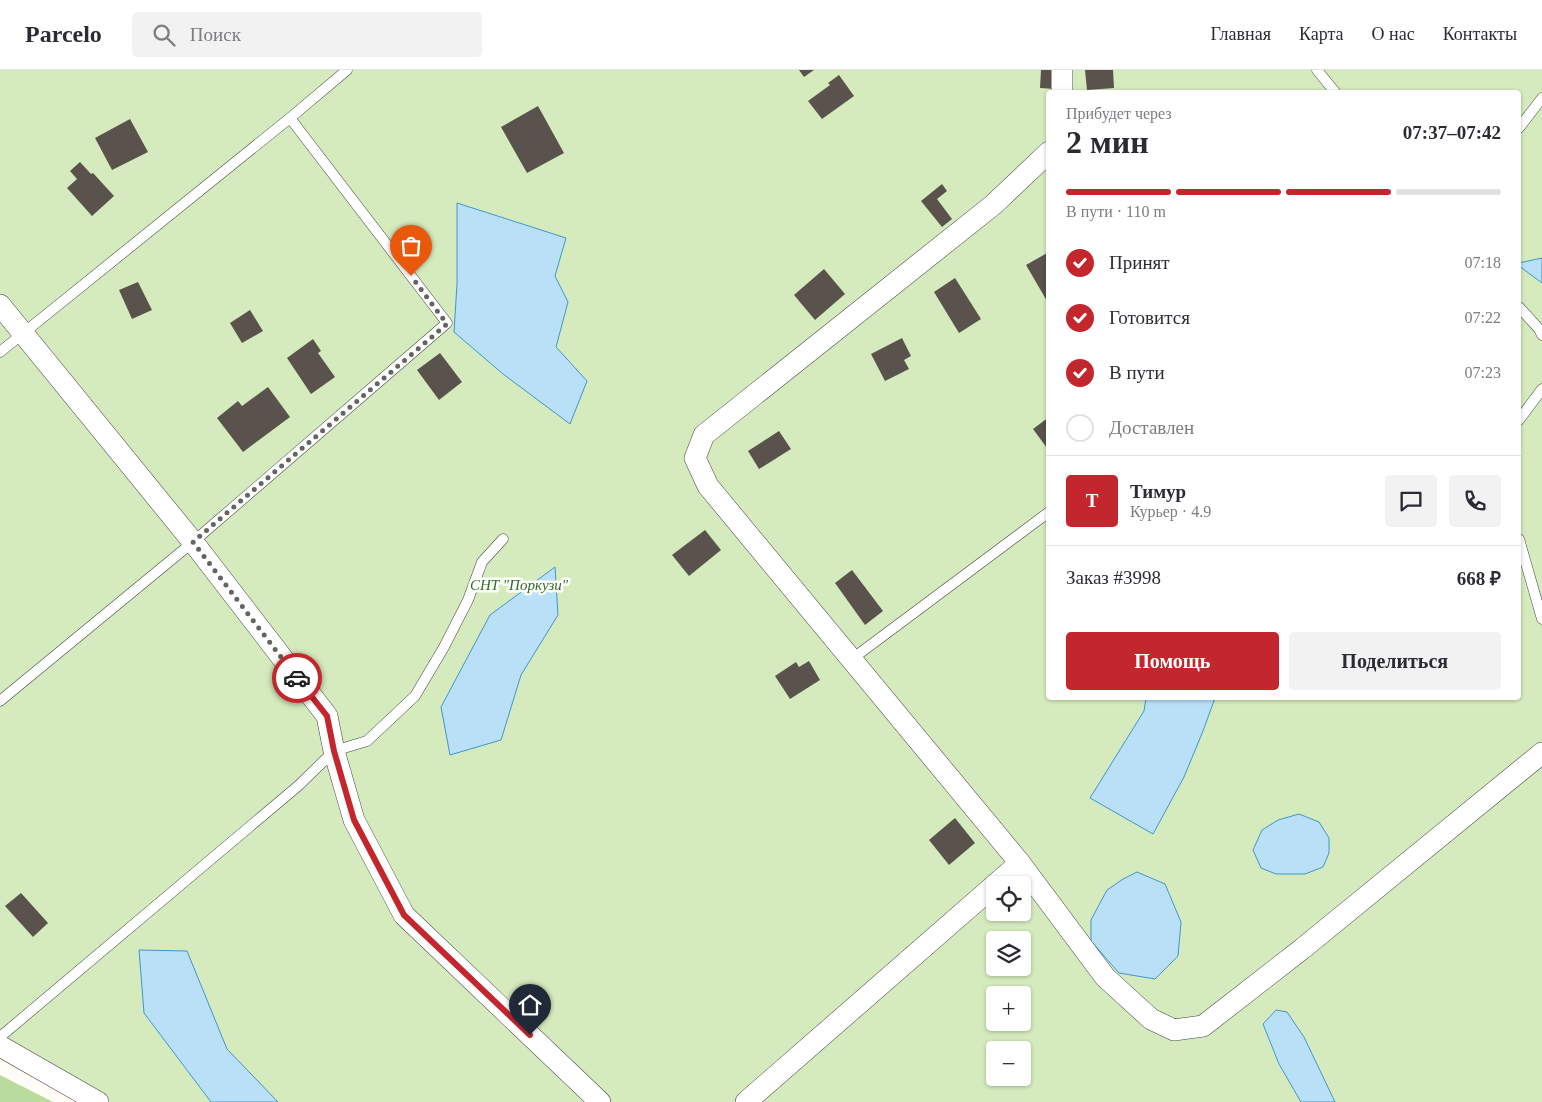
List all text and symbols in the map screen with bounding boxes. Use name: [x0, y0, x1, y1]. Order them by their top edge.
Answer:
search box: [132, 12, 482, 57]
text: Parcelo: [25, 21, 102, 47]
icon: search: [150, 21, 178, 49]
text: Поиск: [190, 24, 241, 45]
text: Главная: [1211, 24, 1271, 44]
text: Карта: [1299, 24, 1344, 44]
text: О нас: [1372, 24, 1415, 44]
text: Контакты: [1443, 24, 1517, 44]
text: Прибудет через: [1066, 105, 1172, 122]
text: 07:37–07:42: [1403, 122, 1501, 143]
text: 2 мин: [1066, 124, 1149, 160]
text: В пути · 110 m: [1066, 203, 1166, 220]
pin: [390, 225, 432, 276]
icon: bag: [397, 232, 425, 260]
icon: check: [1066, 249, 1094, 277]
text: Принят: [1109, 252, 1170, 273]
text: 07:18: [1465, 254, 1501, 271]
icon: check: [1066, 304, 1094, 332]
text: Готовится: [1109, 307, 1190, 328]
text: 07:22: [1465, 309, 1501, 326]
icon: check: [1066, 359, 1094, 387]
text: В пути: [1109, 362, 1165, 383]
text: 07:23: [1465, 364, 1501, 381]
text: Доставлен: [1109, 417, 1194, 438]
button: chat: [1385, 475, 1437, 527]
button: phone: [1449, 475, 1501, 527]
text: Тимур: [1130, 481, 1186, 502]
text: Т: [1086, 490, 1098, 511]
text: Курьер · 4.9: [1130, 503, 1211, 520]
text: Заказ #3998: [1066, 567, 1161, 588]
text: 668 ₽: [1457, 568, 1501, 589]
park label: СНТ "Поркузи": [470, 577, 569, 593]
button: Помощь: [1066, 632, 1279, 690]
button: Поделиться: [1289, 632, 1501, 690]
courier: [272, 653, 322, 703]
icon: car: [283, 664, 311, 692]
map controls: [986, 876, 1031, 1086]
button: locate: [986, 876, 1031, 921]
button: layers: [986, 931, 1031, 976]
pin: [509, 984, 551, 1035]
button: +: [986, 986, 1031, 1031]
icon: home: [516, 991, 544, 1019]
button: −: [986, 1041, 1031, 1086]

